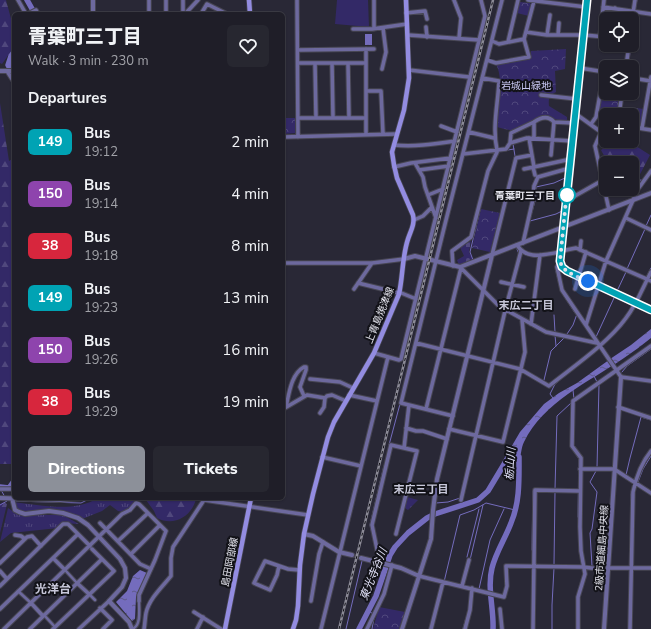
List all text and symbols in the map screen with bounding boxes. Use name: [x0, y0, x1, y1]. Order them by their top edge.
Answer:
map controls: [599, 12, 639, 196]
button: locate: [599, 12, 639, 52]
text: 青葉町三丁目: [28, 24, 142, 50]
button: heart: [227, 25, 269, 67]
text: Walk · 3 min · 230 m: [28, 52, 149, 70]
button: layers: [599, 60, 639, 100]
park label: 岩城山緑地: [501, 79, 552, 93]
text: Departures: [28, 88, 107, 108]
button: +: [599, 108, 639, 148]
text: Bus: [84, 123, 110, 143]
text: 149: [37, 132, 63, 151]
text: 2 min: [231, 132, 269, 152]
text: 19:12: [84, 143, 118, 161]
button: −: [599, 156, 639, 196]
text: Bus: [84, 175, 110, 195]
text: 150: [37, 184, 63, 203]
text: 4 min: [231, 184, 269, 204]
marker: 青葉町三丁目: [558, 186, 576, 204]
place label: 青葉町三丁目: [495, 189, 555, 203]
text: 19:14: [84, 195, 118, 213]
text: Bus: [84, 227, 110, 247]
text: 38: [42, 236, 58, 255]
text: 8 min: [231, 236, 269, 256]
text: 19:18: [84, 247, 118, 265]
your location: [578, 271, 598, 291]
text: Bus: [84, 279, 110, 299]
street label: 上青島焼津線: [362, 285, 398, 346]
text: 149: [37, 288, 63, 307]
text: 13 min: [222, 288, 269, 308]
district label: 末広二丁目: [499, 298, 554, 313]
text: 19:23: [84, 299, 118, 317]
text: Bus: [84, 331, 110, 351]
text: 150: [37, 340, 63, 359]
text: 16 min: [222, 340, 269, 360]
text: 19:26: [84, 351, 118, 369]
text: Bus: [84, 383, 110, 403]
text: 38: [42, 392, 58, 411]
text: 19 min: [222, 392, 269, 412]
text: 19:29: [84, 403, 118, 421]
button: Directions: [28, 446, 145, 492]
button: Tickets: [153, 446, 269, 492]
water label: 栃山川: [502, 446, 519, 481]
district label: 末広三丁目: [394, 482, 449, 497]
street label: 2級市道細島中央線: [592, 505, 612, 591]
street label: 島田岡部線: [218, 536, 242, 588]
water label: 東光寺谷川: [356, 545, 391, 602]
district label: 光洋台: [35, 581, 71, 597]

